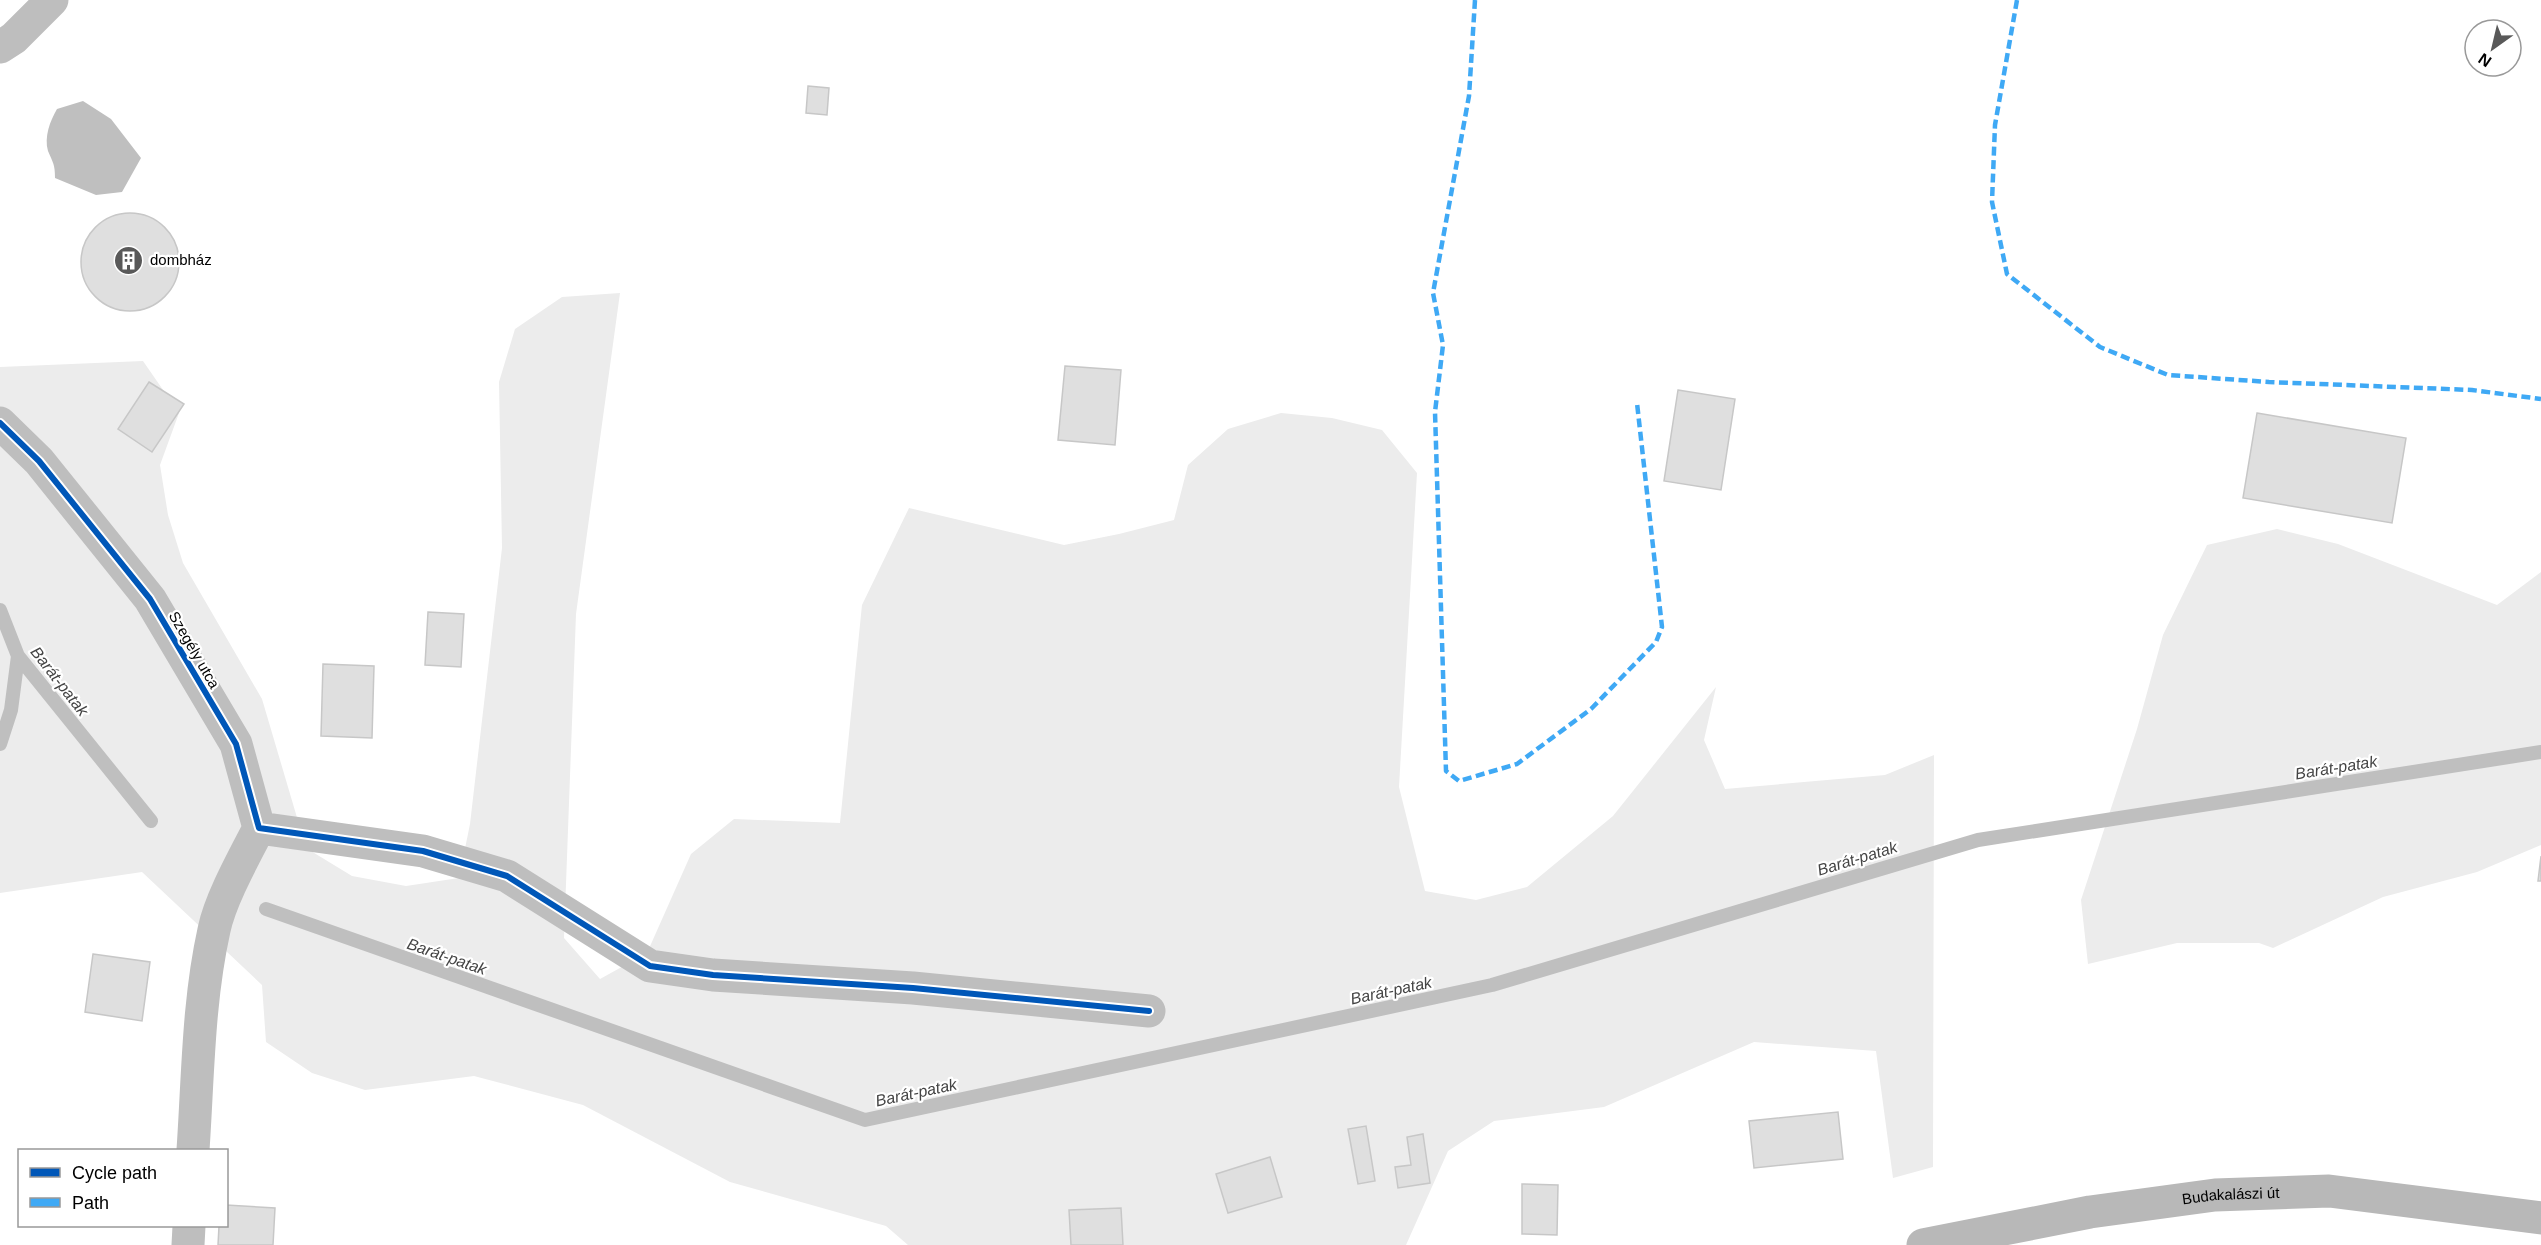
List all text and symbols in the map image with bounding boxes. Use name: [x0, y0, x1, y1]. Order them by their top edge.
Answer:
north arrow: [2463, 18, 2523, 78]
text: N: [2475, 50, 2494, 70]
building icon: dombház: [113, 244, 145, 276]
place label: dombház: [150, 251, 212, 268]
street label: Szegély utca: [166, 608, 224, 692]
water label: Barát-patak: [27, 643, 92, 720]
water label: Barát-patak: [2294, 752, 2379, 782]
water label: Barát-patak: [1815, 838, 1900, 879]
water label: Barát-patak: [405, 935, 490, 978]
water label: Barát-patak: [1349, 973, 1434, 1007]
water label: Barát-patak: [874, 1075, 959, 1109]
legend: [18, 1149, 228, 1227]
text: Cycle path: [72, 1163, 157, 1183]
street label: Budakalászi út: [2181, 1184, 2280, 1207]
text: Path: [72, 1193, 109, 1213]

